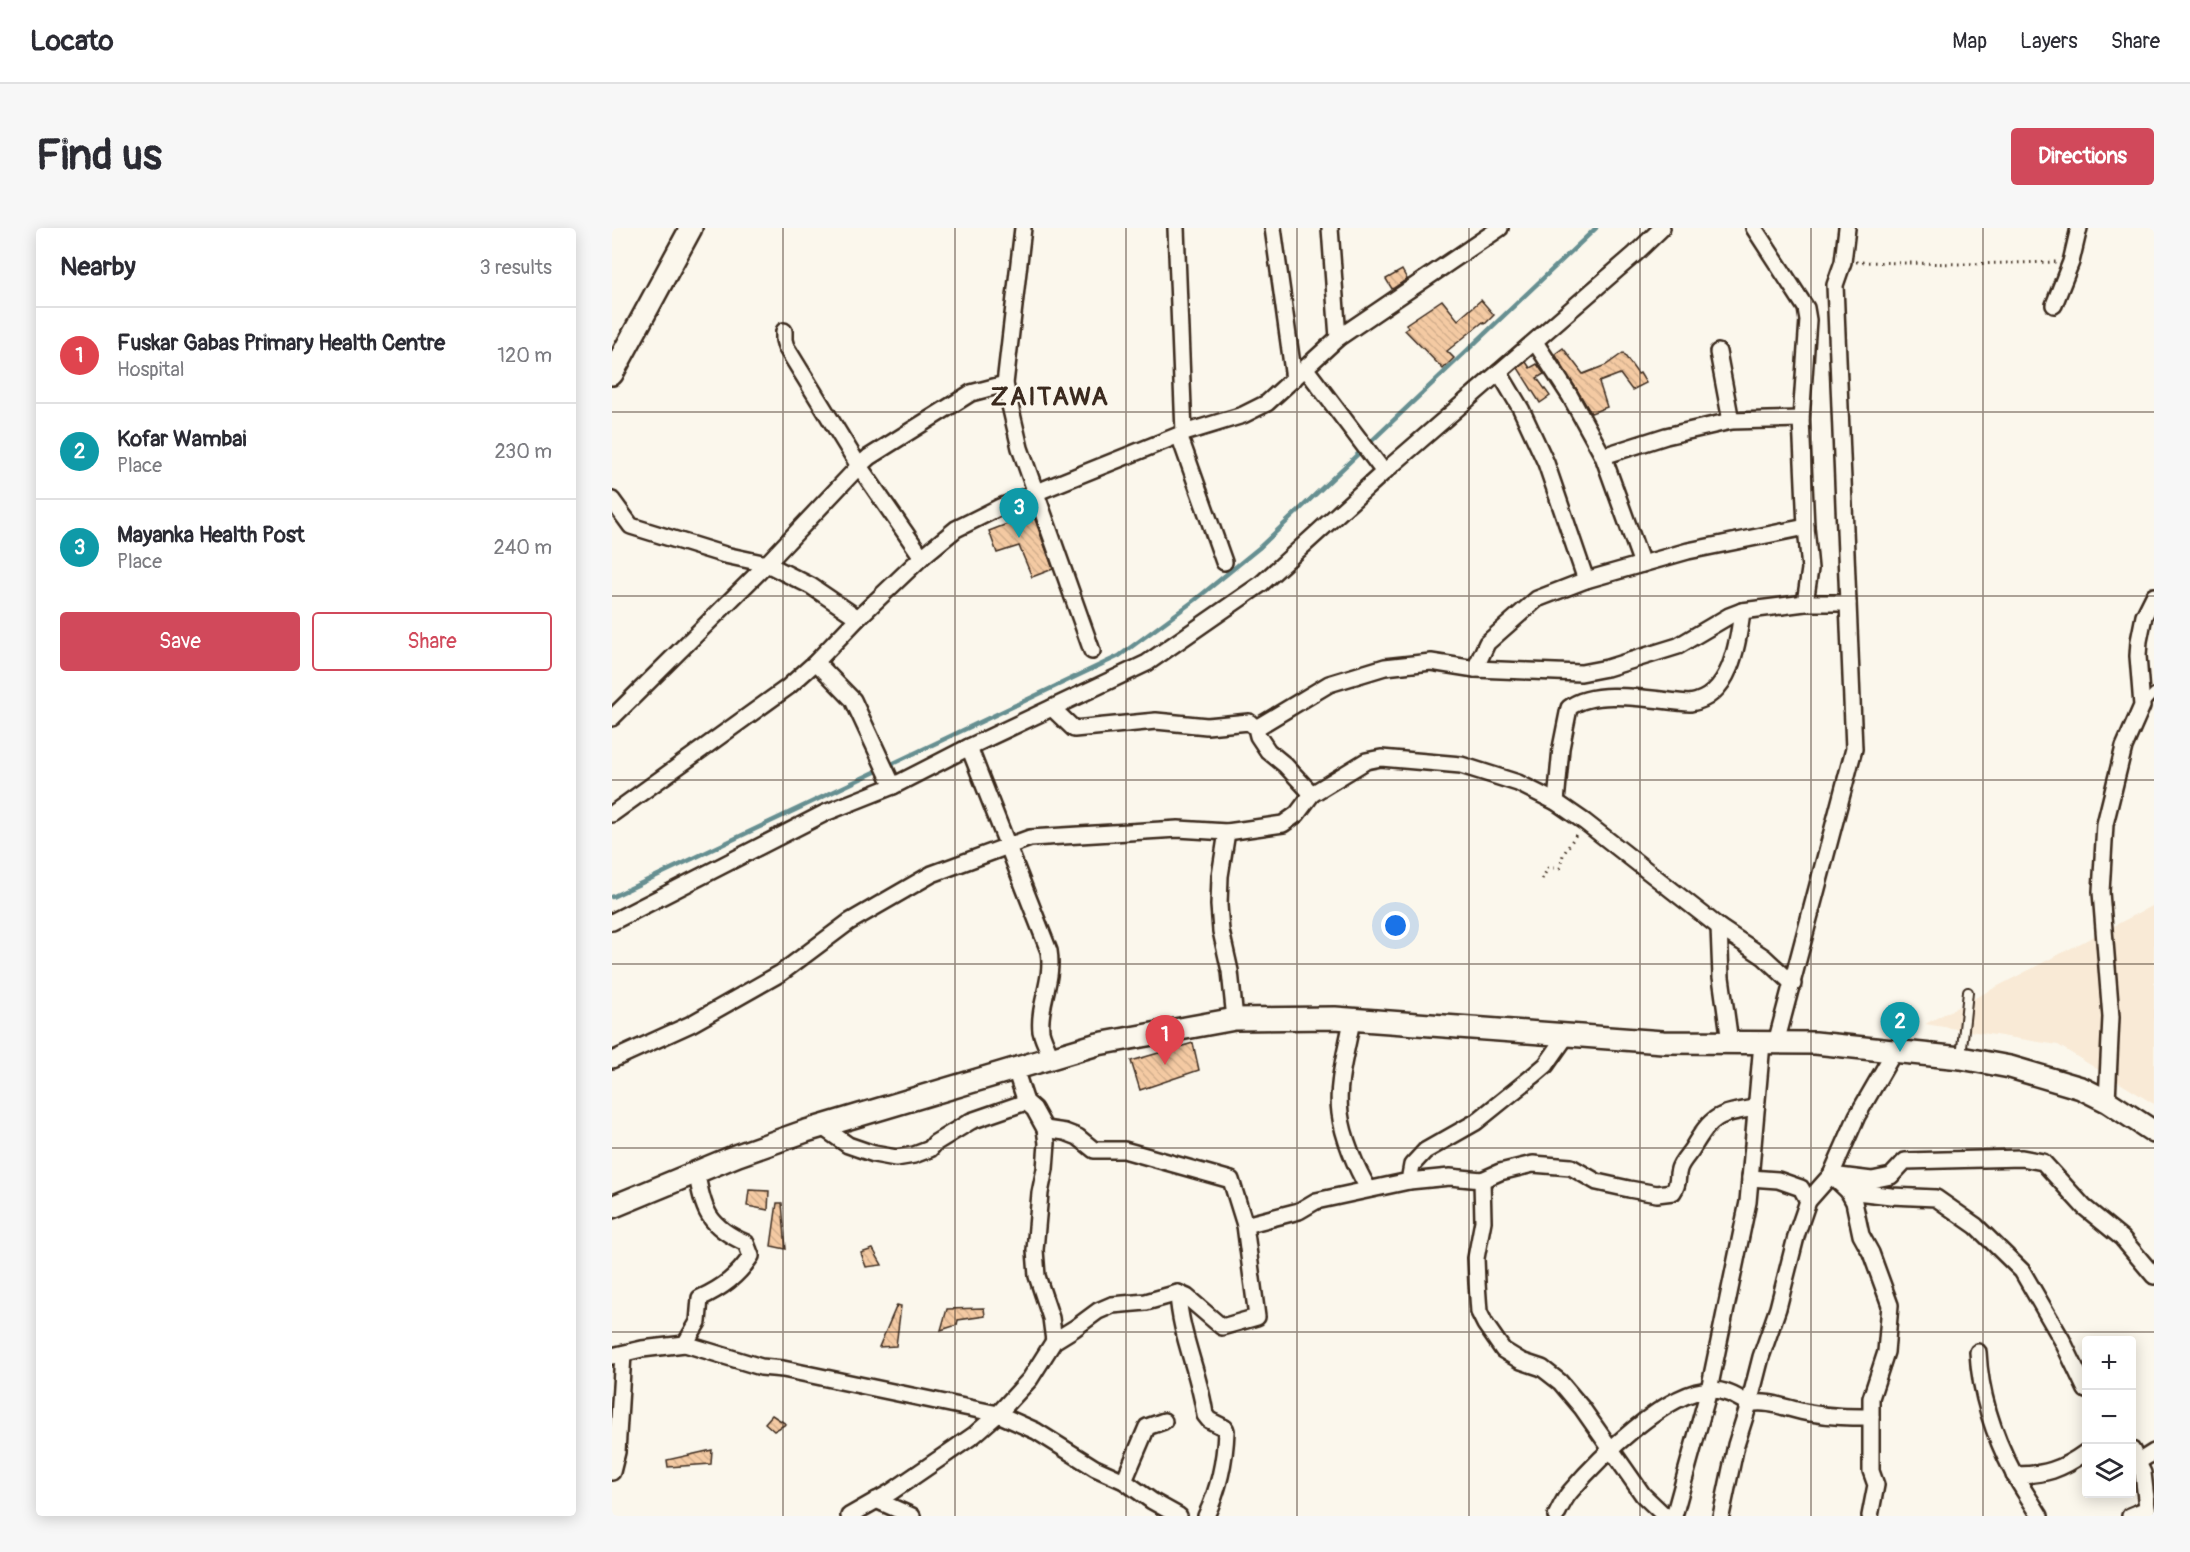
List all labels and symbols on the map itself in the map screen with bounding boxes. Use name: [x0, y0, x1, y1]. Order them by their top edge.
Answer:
district label: ZAITAWA: [991, 381, 1109, 413]
pin: 3: [1000, 488, 1038, 538]
your location: [1381, 911, 1410, 940]
pin: 2: [1880, 1002, 1920, 1052]
pin: 1: [1146, 1016, 1184, 1065]

